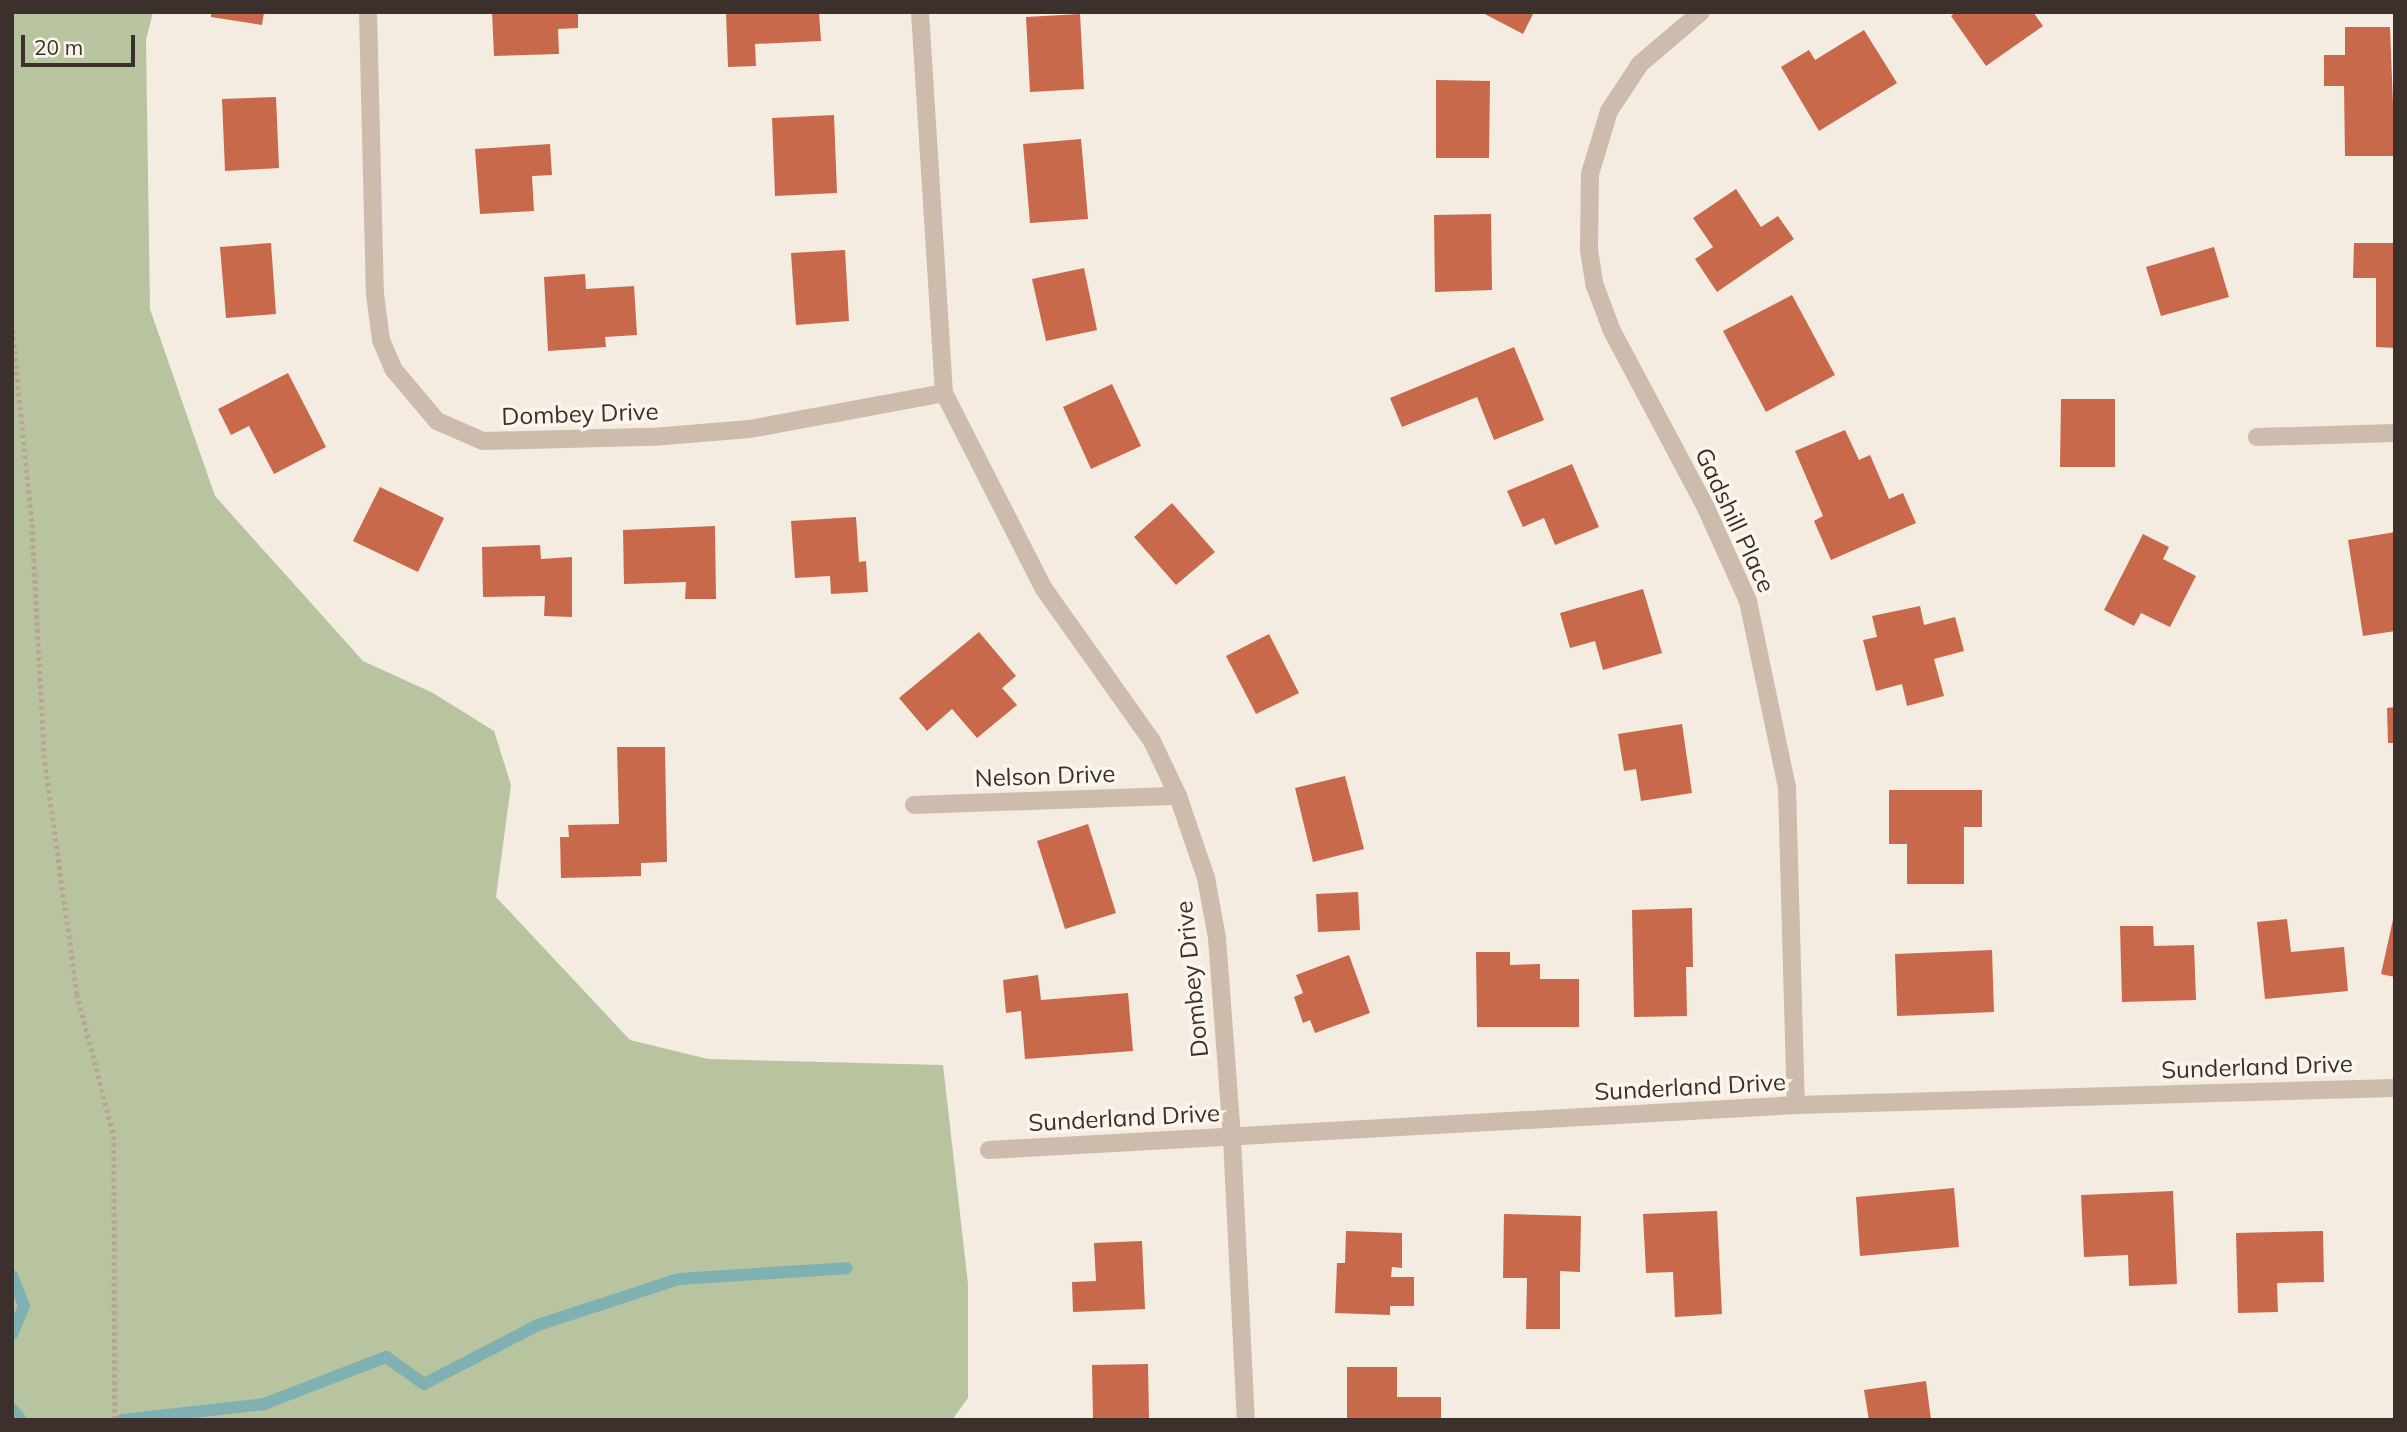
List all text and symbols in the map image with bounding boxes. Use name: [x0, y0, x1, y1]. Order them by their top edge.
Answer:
scale bar: [24, 21, 138, 65]
text: 20 m: [34, 34, 83, 60]
street label: Dombey Drive: [501, 397, 659, 431]
street label: Gadshill Place: [1689, 443, 1781, 597]
street label: Nelson Drive: [974, 759, 1116, 793]
street label: Dombey Drive: [1169, 899, 1215, 1059]
street label: Sunderland Drive: [2161, 1049, 2353, 1085]
street label: Sunderland Drive: [1593, 1068, 1787, 1106]
street label: Sunderland Drive: [1027, 1099, 1221, 1137]

